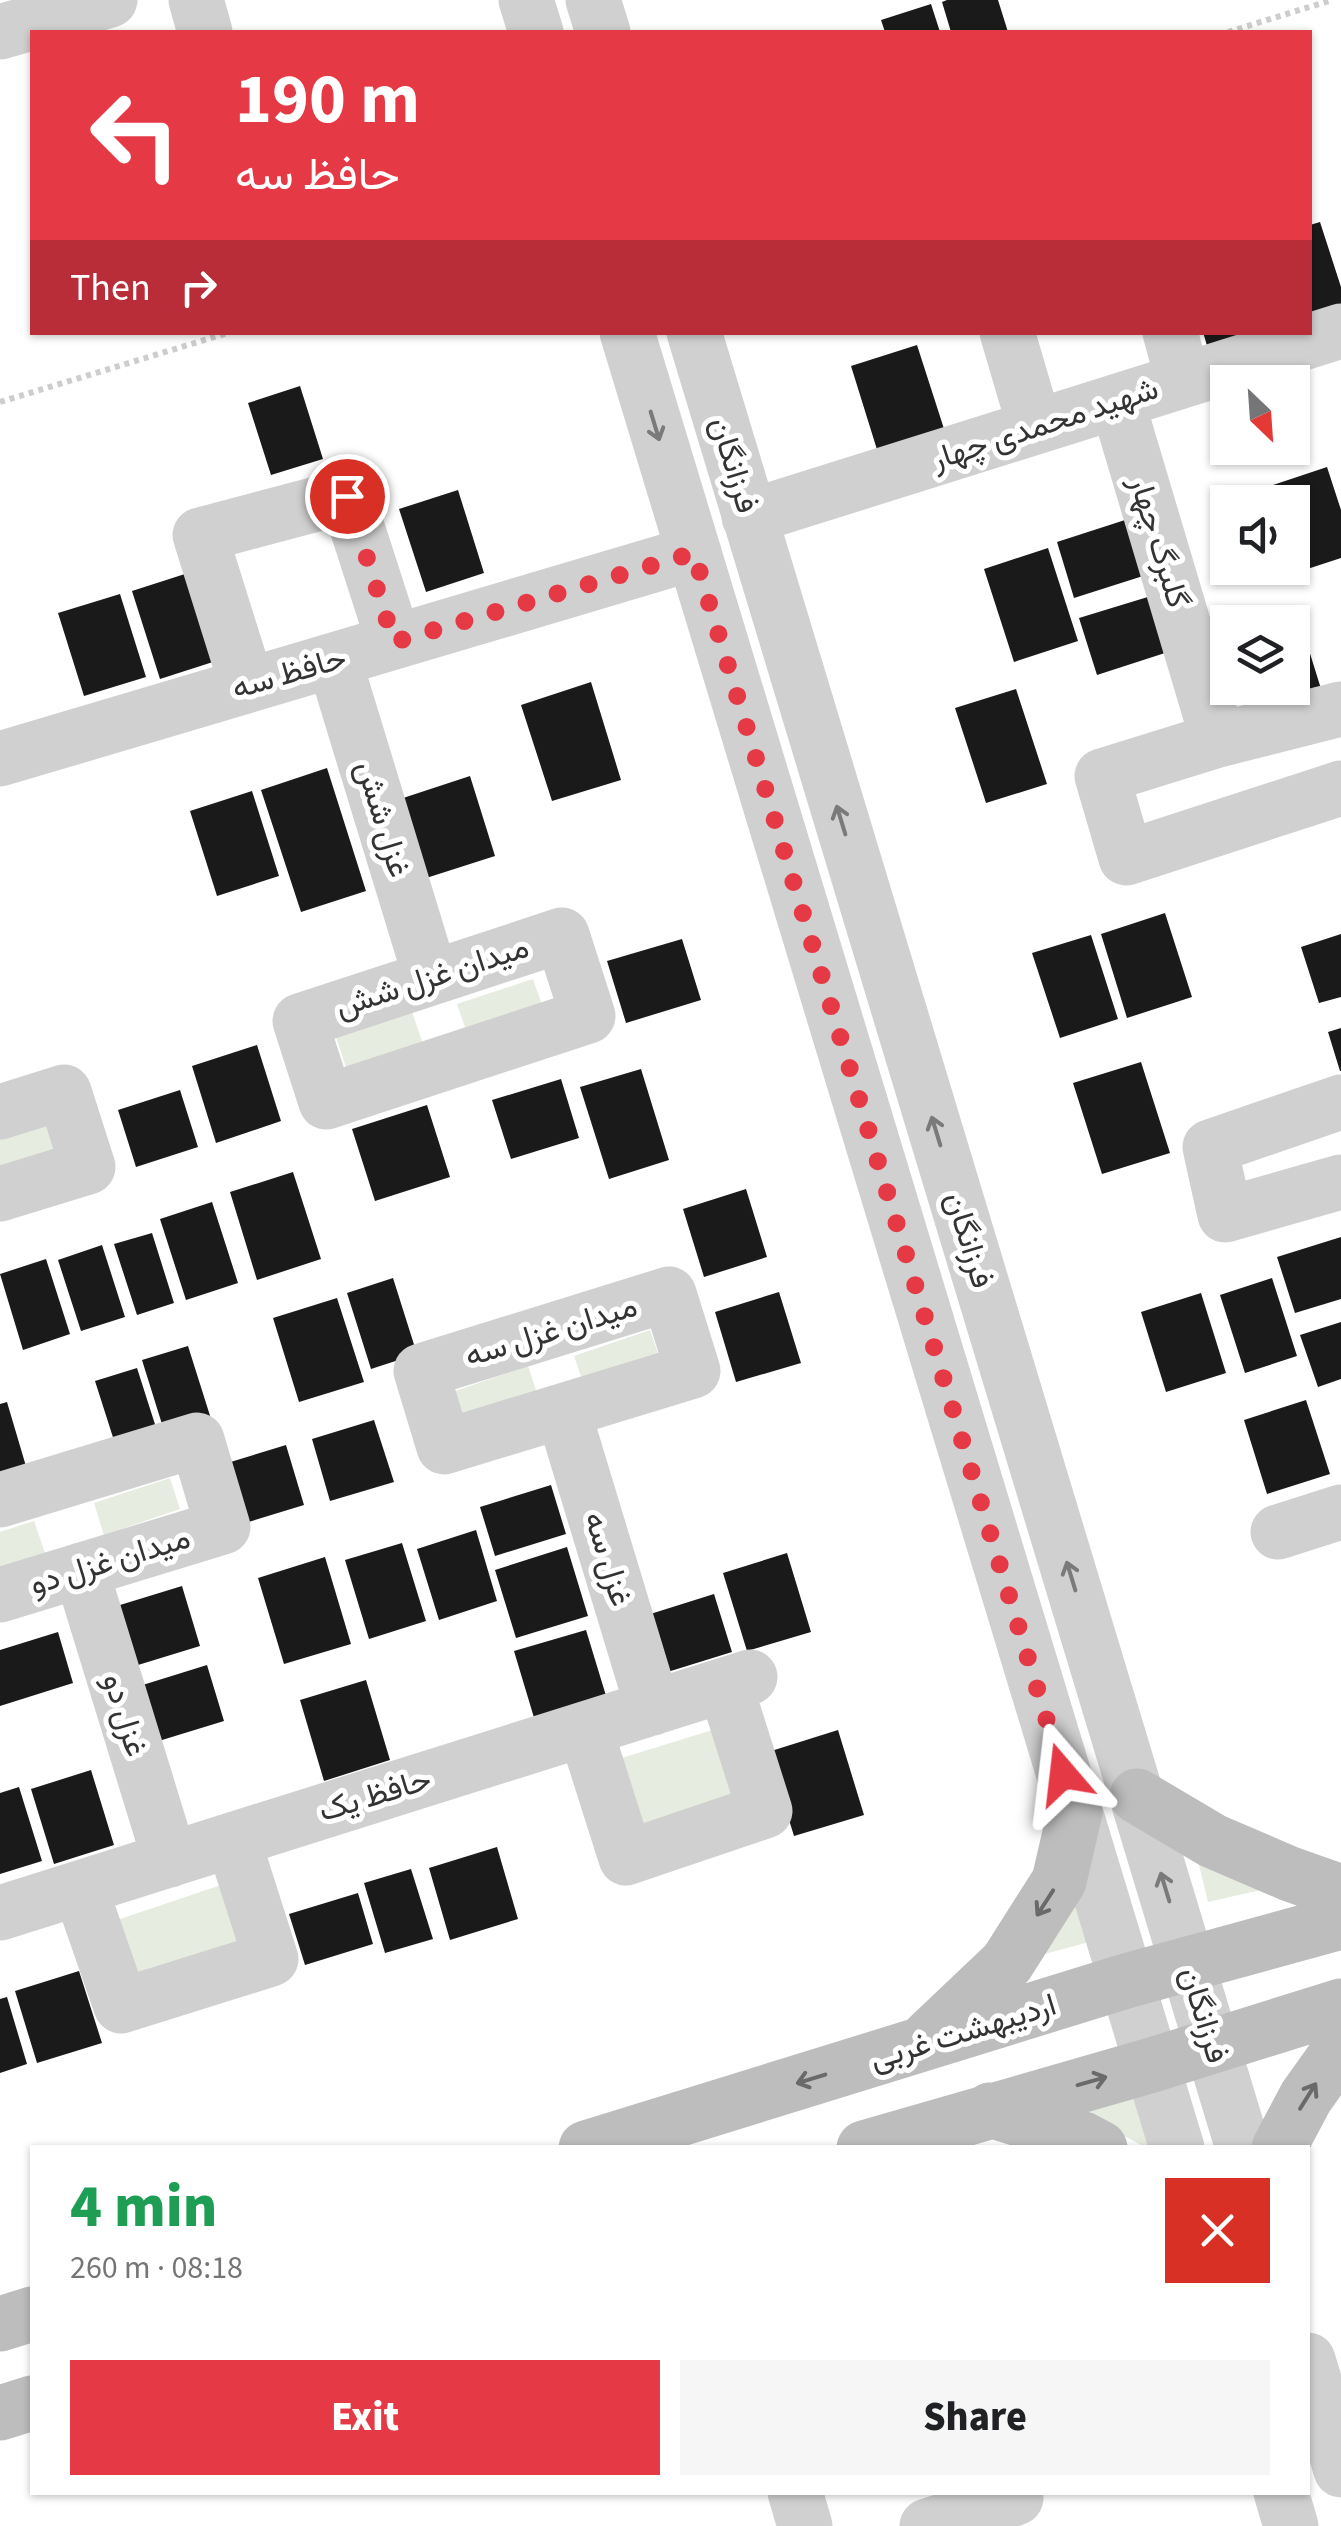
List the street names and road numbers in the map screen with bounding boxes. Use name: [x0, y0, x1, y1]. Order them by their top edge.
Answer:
street label: شهید محمدی چهار: [925, 366, 1164, 483]
street label: فرزانگان: [698, 411, 770, 519]
street label: گلبرگ چهار: [1117, 469, 1201, 614]
street label: حافظ سه: [226, 635, 352, 711]
street label: غزل شش: [343, 755, 423, 883]
street label: میدان غزل شش: [329, 924, 535, 1030]
street label: فرزانگان: [933, 1186, 1005, 1294]
street label: میدان غزل سه: [459, 1283, 643, 1379]
street label: غزل سه: [572, 1506, 644, 1612]
street label: میدان غزل دو: [24, 1515, 196, 1607]
street label: غزل دو: [91, 1668, 159, 1762]
street label: حافظ یک: [313, 1756, 437, 1834]
street label: فرزانگان: [1168, 1961, 1240, 2069]
street label: اردیبهشت غربی: [864, 1982, 1062, 2082]

